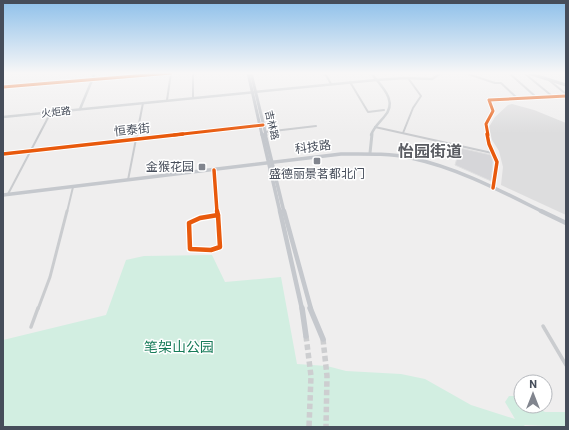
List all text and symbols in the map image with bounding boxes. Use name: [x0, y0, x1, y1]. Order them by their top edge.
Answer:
street label: 火炬路: [41, 105, 71, 119]
street label: 吉林路: [263, 109, 281, 141]
street label: 恒泰街: [113, 121, 151, 139]
street label: 科技路: [294, 138, 332, 156]
district label: 怡园街道: [398, 142, 462, 161]
marker: 盛德丽景茗都北门: [312, 156, 322, 166]
place label: 金猴花园: [146, 160, 194, 174]
marker: 金猴花园: [197, 162, 207, 172]
place label: 盛德丽景茗都北门: [269, 167, 365, 181]
park label: 笔架山公园: [144, 339, 214, 355]
north arrow: [513, 374, 553, 414]
text: N: [529, 378, 537, 391]

